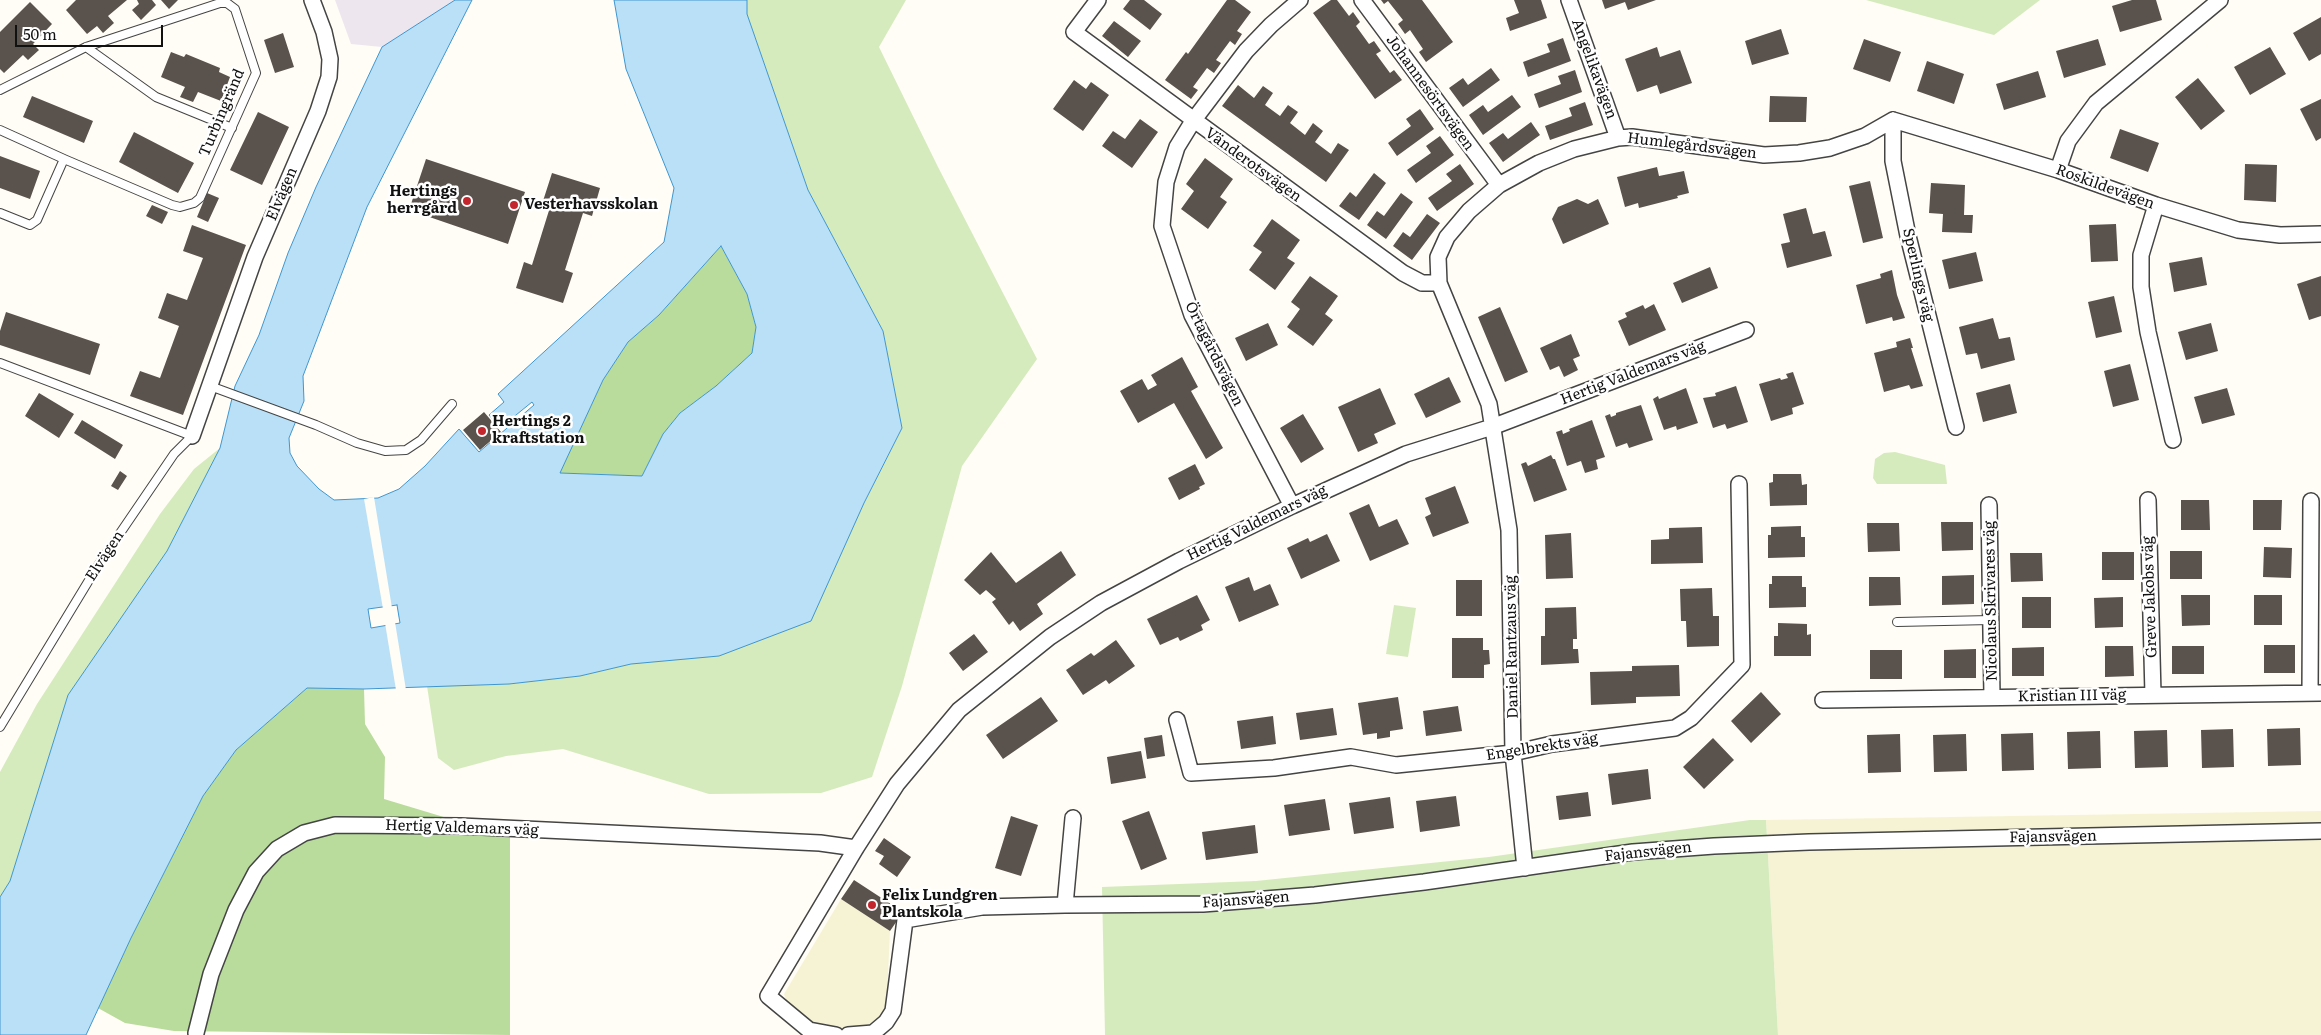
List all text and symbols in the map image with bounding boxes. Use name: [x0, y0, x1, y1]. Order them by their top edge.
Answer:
scale bar: [18, 15, 165, 47]
street label: Angelikavägen: [1568, 16, 1620, 122]
text: 50 m: [23, 22, 57, 45]
street label: Johannesörtsvägen: [1382, 32, 1478, 154]
street label: Turbingränd: [195, 66, 249, 160]
street label: Vänderotsvägen: [1201, 124, 1305, 206]
street label: Humlegårdsvägen: [1626, 129, 1758, 163]
street label: Roskildevägen: [2053, 161, 2157, 213]
street label: Elvägen: [263, 165, 301, 223]
place label: Hertings herrgård: [387, 183, 457, 218]
marker: Hertings herrgård: [461, 195, 473, 207]
place label: Vesterhavsskolan: [524, 196, 658, 214]
marker: Vesterhavsskolan: [508, 199, 520, 211]
street label: Sperlings väg: [1898, 226, 1938, 324]
street label: Örtagårdsvägen: [1181, 299, 1247, 409]
street label: Hertig Valdemars väg: [1558, 337, 1708, 409]
place label: Hertings 2 kraftstation: [492, 413, 585, 448]
marker: Hertings 2 kraftstation: [476, 425, 488, 437]
street label: Hertig Valdemars väg: [1184, 481, 1330, 565]
street label: Nicolaus Skrivares väg: [1981, 520, 2001, 682]
street label: Elvägen: [82, 527, 128, 585]
street label: Greve Jakobs väg: [2139, 536, 2161, 658]
street label: Daniel Rantzaus väg: [1502, 575, 1522, 719]
street label: Kristian III väg: [2018, 686, 2126, 706]
street label: Engelbrekts väg: [1485, 729, 1599, 765]
street label: Hertig Valdemars väg: [385, 816, 539, 840]
street label: Fajansvägen: [2009, 827, 2097, 847]
street label: Fajansvägen: [1603, 838, 1693, 866]
place label: Felix Lundgren Plantskola: [882, 887, 998, 922]
street label: Fajansvägen: [1202, 888, 1290, 912]
marker: Felix Lundgren Plantskola: [866, 899, 878, 911]

